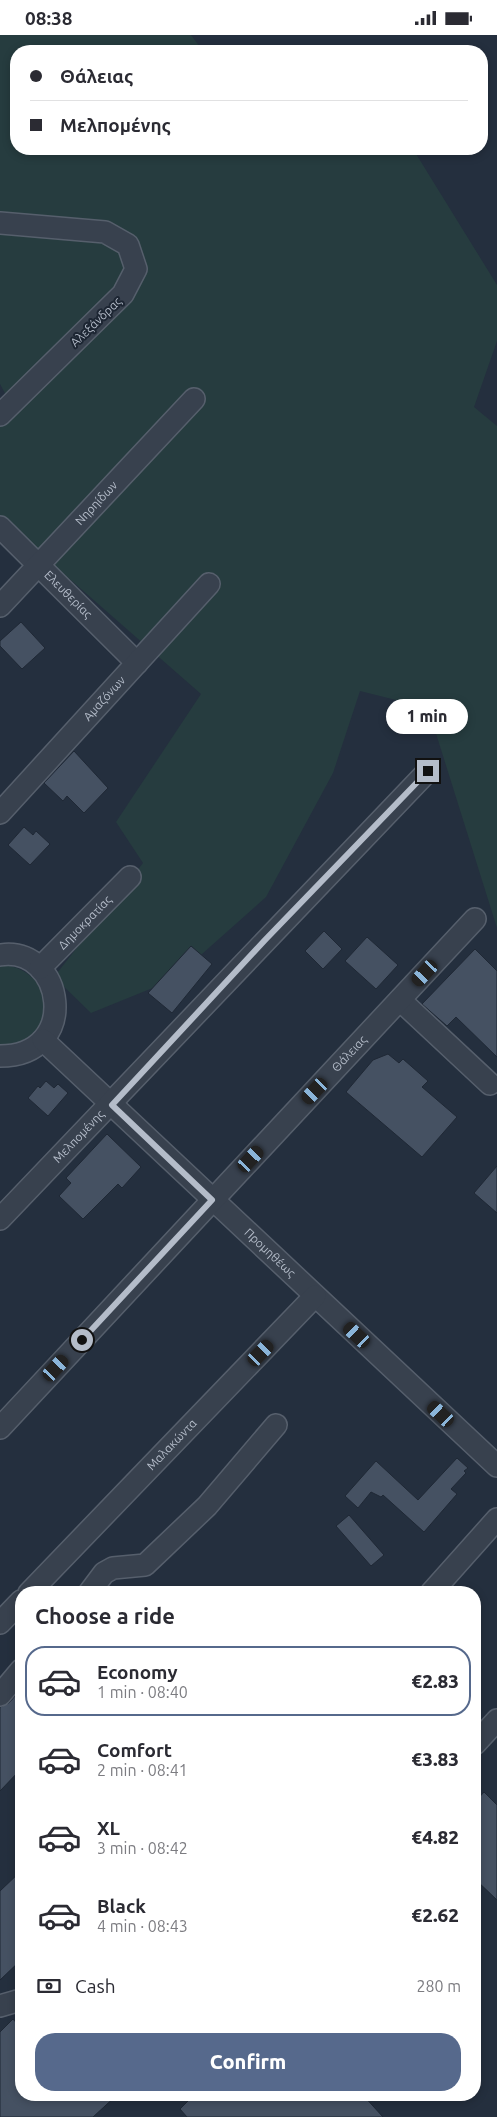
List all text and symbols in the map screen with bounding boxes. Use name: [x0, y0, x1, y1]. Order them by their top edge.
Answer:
text: 08:38: [25, 7, 73, 29]
text: Θάλειας: [60, 65, 133, 87]
text: Μελπομένης: [60, 114, 171, 136]
street label: Αλεξάνδρας: [68, 294, 125, 350]
street label: Νηρηίδων: [72, 478, 120, 527]
street label: Ελευθερίας: [42, 568, 95, 622]
street label: Αμαζόνων: [81, 673, 128, 723]
callout: 1 min: [387, 699, 469, 733]
text: 1 min: [407, 707, 447, 725]
route end: [417, 760, 439, 782]
street label: Δημοκρατίας: [55, 892, 115, 952]
car: [409, 957, 440, 989]
street label: Θάλειας: [329, 1032, 370, 1074]
car: [299, 1075, 330, 1107]
street label: Μελπομένης: [50, 1107, 108, 1165]
car: [235, 1143, 266, 1175]
street label: Προμηθέως: [242, 1226, 299, 1280]
car: [340, 1319, 373, 1351]
route start: [71, 1329, 93, 1351]
car: [245, 1337, 276, 1369]
car: [40, 1352, 71, 1384]
car: [424, 1398, 457, 1430]
street label: Μαλακώντα: [144, 1416, 199, 1472]
text: Choose a ride: [35, 1603, 175, 1628]
icon: car: [37, 1659, 82, 1704]
text: Economy: [97, 1661, 178, 1683]
text: €2.83: [411, 1670, 459, 1692]
text: 1 min · 08:40: [97, 1683, 188, 1701]
icon: car: [37, 1737, 82, 1782]
text: Comfort: [97, 1739, 172, 1761]
text: €3.83: [411, 1748, 459, 1770]
text: 2 min · 08:41: [97, 1761, 188, 1779]
icon: car: [37, 1815, 82, 1860]
text: XL: [97, 1817, 120, 1839]
text: €4.82: [411, 1826, 459, 1848]
text: 3 min · 08:42: [97, 1839, 188, 1857]
icon: car: [37, 1893, 82, 1938]
text: Black: [97, 1895, 146, 1917]
text: €2.62: [411, 1904, 459, 1926]
text: 4 min · 08:43: [97, 1917, 188, 1935]
icon: cash: [35, 1972, 63, 2000]
text: Cash: [75, 1975, 116, 1997]
text: 280 m: [416, 1977, 461, 1995]
button: Confirm: [35, 2033, 461, 2091]

